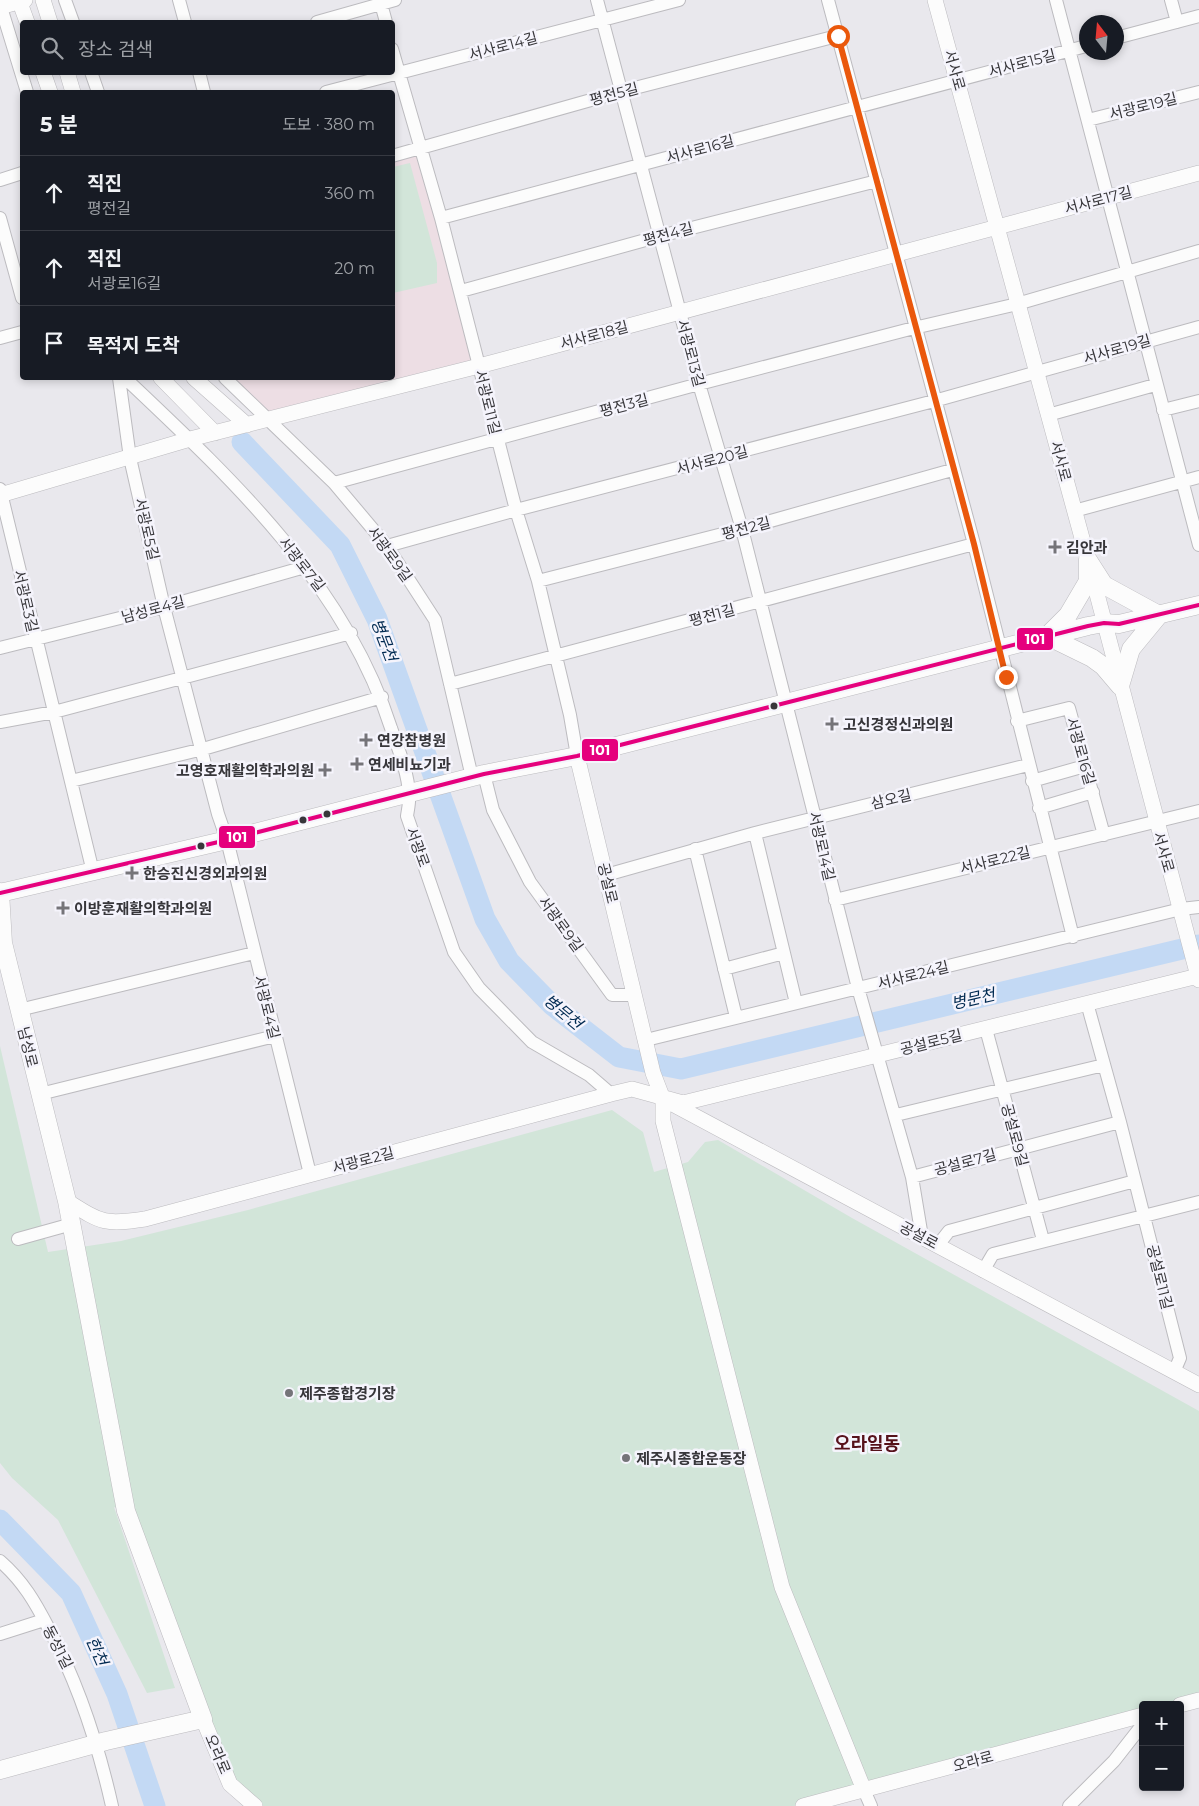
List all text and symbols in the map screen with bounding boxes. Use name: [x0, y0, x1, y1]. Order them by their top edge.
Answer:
north arrow: [1079, 15, 1124, 60]
search box: [20, 20, 395, 75]
route start: [827, 25, 850, 48]
street label: 서사로14길: [466, 28, 540, 64]
icon: search: [38, 34, 66, 62]
text: 장소 검색: [78, 38, 153, 61]
street label: 서사로15길: [986, 45, 1058, 81]
street label: 서사로: [940, 47, 970, 93]
street label: 평전5길: [587, 78, 641, 110]
street label: 서광로19길: [1107, 88, 1179, 124]
text: 5 분: [40, 112, 78, 137]
text: 도보 · 380 m: [282, 115, 375, 134]
street label: 서사로16길: [664, 131, 736, 167]
text: 직진: [87, 172, 122, 195]
icon: ahead: [40, 179, 68, 207]
street label: 서사로17길: [1062, 182, 1134, 218]
text: 360 m: [324, 184, 375, 203]
text: 평전길: [87, 199, 131, 218]
street label: 평전4길: [641, 218, 695, 250]
text: 직진: [87, 247, 122, 270]
icon: ahead: [40, 254, 68, 282]
text: 20 m: [334, 259, 375, 278]
text: 서광로16길: [87, 274, 161, 293]
street label: 서사로18길: [558, 317, 630, 353]
street label: 서광로13길: [673, 317, 709, 389]
icon: arrive: [40, 329, 68, 357]
street label: 서사로19길: [1081, 330, 1153, 368]
text: 목적지 도착: [87, 334, 180, 357]
street label: 서광로11길: [471, 368, 505, 436]
street label: 평전3길: [597, 389, 651, 421]
street label: 서사로: [1046, 439, 1076, 483]
street label: 서사로20길: [674, 441, 750, 479]
street label: 서광로5길: [131, 496, 163, 562]
street label: 평전2길: [719, 512, 773, 544]
street label: 서광로9길: [363, 522, 417, 586]
street label: 서광로7길: [275, 533, 329, 595]
place label: 김안과: [1066, 538, 1108, 557]
marker: 김안과: [1048, 540, 1062, 554]
street label: 서광로3길: [10, 568, 42, 634]
street label: 남성로4길: [119, 591, 187, 627]
street label: 평전1길: [687, 600, 737, 630]
water label: 병문천: [367, 616, 402, 666]
line badge: 101: [1016, 627, 1054, 651]
text: 101: [1025, 630, 1045, 648]
route end: [995, 666, 1018, 689]
unlabelled marker: [769, 701, 779, 711]
place label: 고신경정신과의원: [843, 715, 953, 734]
street label: 서광로16길: [1062, 715, 1100, 787]
marker: 고신경정신과의원: [825, 717, 839, 731]
place label: 연강참병원: [377, 731, 446, 750]
marker: 연강참병원: [359, 733, 373, 747]
line badge: 101: [581, 738, 619, 762]
text: 101: [590, 741, 610, 759]
place label: 연세비뇨기과: [368, 755, 451, 774]
marker: 연세비뇨기과: [350, 757, 364, 771]
place label: 고영호재활의학과의원: [176, 761, 314, 780]
marker: 고영호재활의학과의원: [318, 763, 332, 777]
street label: 삼오길: [869, 785, 913, 813]
unlabelled marker: [322, 809, 332, 819]
street label: 서광로14길: [805, 810, 839, 882]
unlabelled marker: [298, 815, 308, 825]
street label: 서광로: [402, 824, 434, 870]
line badge: 101: [218, 825, 256, 849]
text: 101: [227, 828, 247, 846]
street label: 서사로: [1149, 829, 1179, 875]
unlabelled marker: [196, 841, 206, 851]
street label: 서사로22길: [958, 842, 1032, 878]
street label: 공설로: [594, 861, 622, 905]
place label: 한승진신경외과의원: [143, 864, 267, 883]
marker: 한승진신경외과의원: [125, 866, 139, 880]
street label: 서광로9길: [534, 892, 588, 956]
place label: 이방훈재활의학과의원: [74, 899, 212, 918]
marker: 이방훈재활의학과의원: [56, 901, 70, 915]
street label: 서사로24길: [875, 957, 951, 993]
street label: 서광로4길: [250, 973, 284, 1041]
water label: 병문천: [949, 984, 999, 1013]
water label: 병문천: [540, 991, 588, 1035]
street label: 남성로: [14, 1025, 42, 1069]
street label: 공설로5길: [898, 1025, 964, 1059]
street label: 공설로9길: [997, 1101, 1033, 1169]
street label: 서광로2길: [330, 1143, 396, 1177]
street label: 공설로7길: [932, 1145, 998, 1179]
street label: 공설로: [896, 1217, 942, 1253]
street label: 공설로11길: [1143, 1243, 1177, 1311]
place label: 제주종합경기장: [299, 1384, 396, 1403]
marker: 제주종합경기장: [283, 1387, 295, 1399]
district label: 오라일동: [834, 1433, 900, 1455]
place label: 제주시종합운동장: [636, 1449, 747, 1468]
marker: 제주시종합운동장: [620, 1452, 632, 1464]
street label: 동성1길: [39, 1622, 77, 1672]
water label: 한천: [82, 1634, 113, 1670]
map controls: [1139, 1701, 1184, 1791]
button: +: [1139, 1701, 1184, 1746]
street label: 오라로: [201, 1731, 235, 1777]
street label: 오라로: [951, 1746, 995, 1776]
button: −: [1139, 1746, 1184, 1791]

